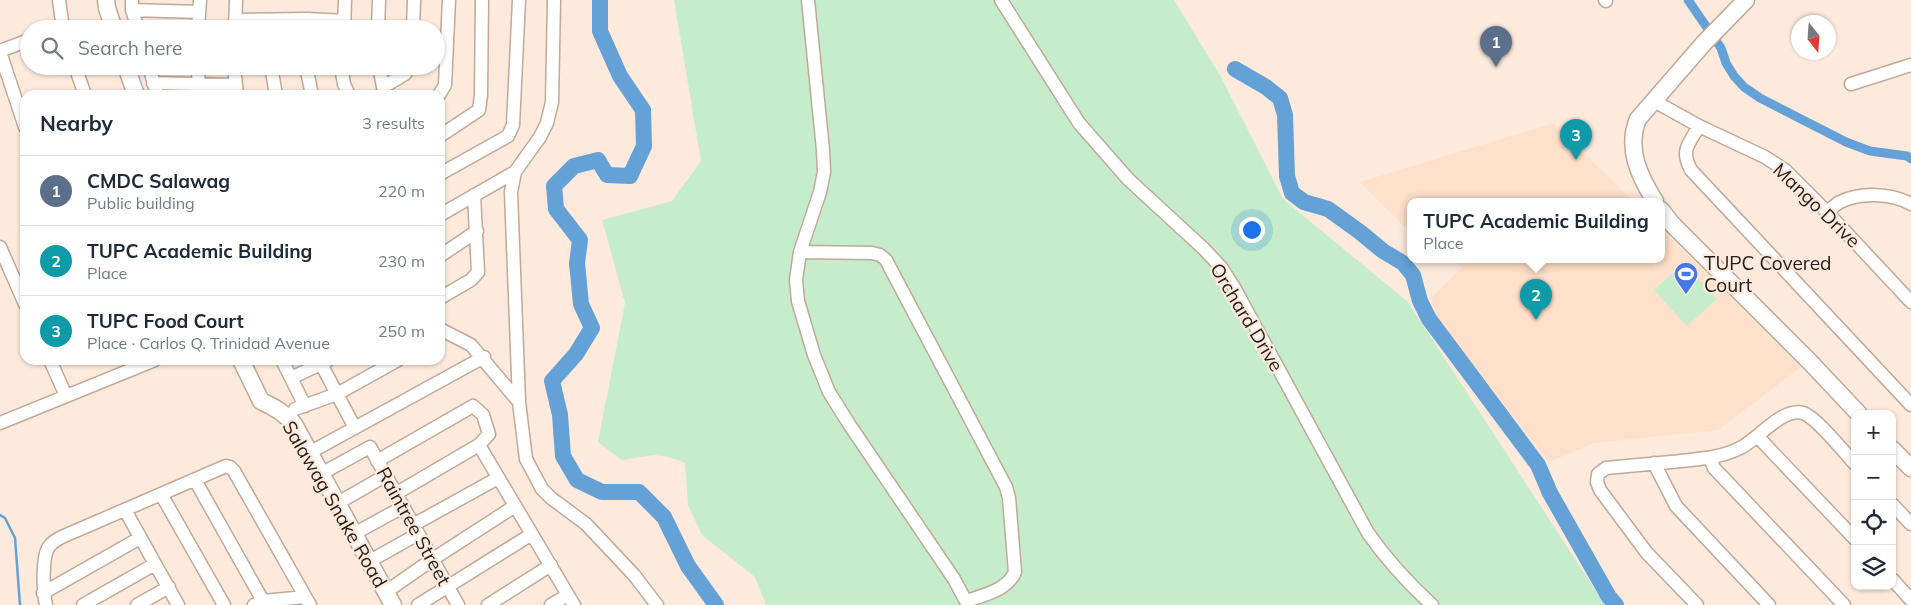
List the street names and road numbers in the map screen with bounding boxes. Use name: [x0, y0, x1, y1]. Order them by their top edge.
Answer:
street label: Mango Drive: [1768, 157, 1866, 253]
street label: Orchard Drive: [1205, 258, 1289, 376]
street label: Salawag Snake Road: [277, 416, 393, 592]
street label: Raintree Street: [372, 463, 457, 590]

